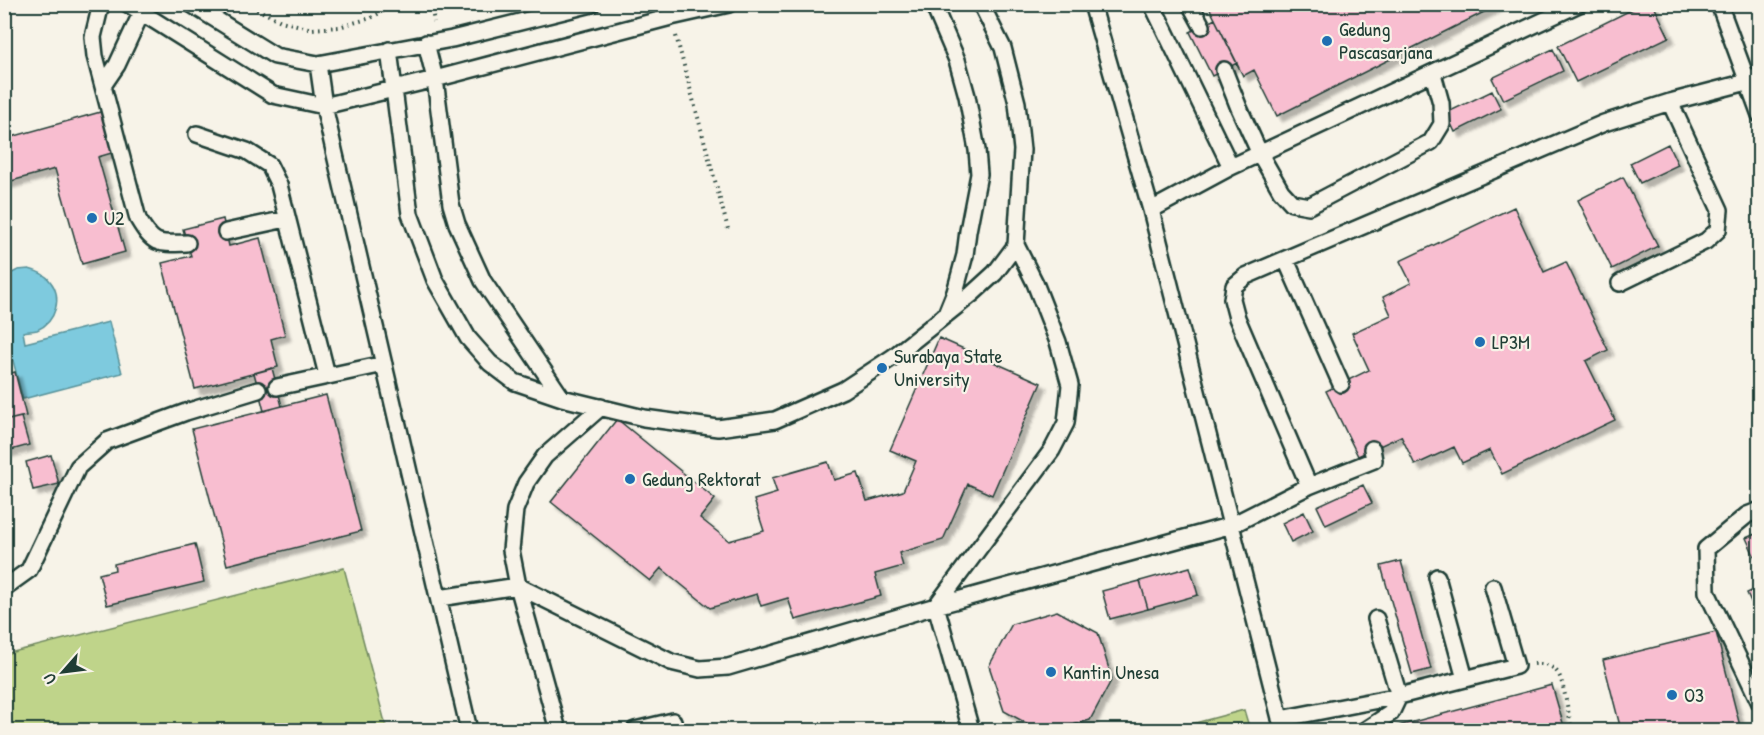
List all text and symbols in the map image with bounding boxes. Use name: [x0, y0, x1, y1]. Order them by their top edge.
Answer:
place label: Gedung Pascasarjana: [1339, 15, 1433, 65]
marker: Gedung Pascasarjana: [1320, 34, 1334, 48]
place label: U2: [104, 204, 125, 231]
marker: U2: [85, 211, 99, 225]
place label: LP3M: [1492, 328, 1530, 355]
marker: LP3M: [1473, 335, 1487, 349]
place label: Surabaya State University: [894, 342, 1002, 392]
marker: Surabaya State University: [875, 361, 889, 375]
place label: Gedung Rektorat: [642, 465, 762, 492]
marker: Gedung Rektorat: [623, 472, 637, 486]
north arrow: [33, 642, 93, 702]
place label: Kantin Unesa: [1063, 658, 1159, 685]
marker: Kantin Unesa: [1044, 665, 1058, 679]
text: U: [38, 670, 62, 688]
place label: O3: [1684, 681, 1704, 708]
marker: O3: [1665, 688, 1679, 702]

